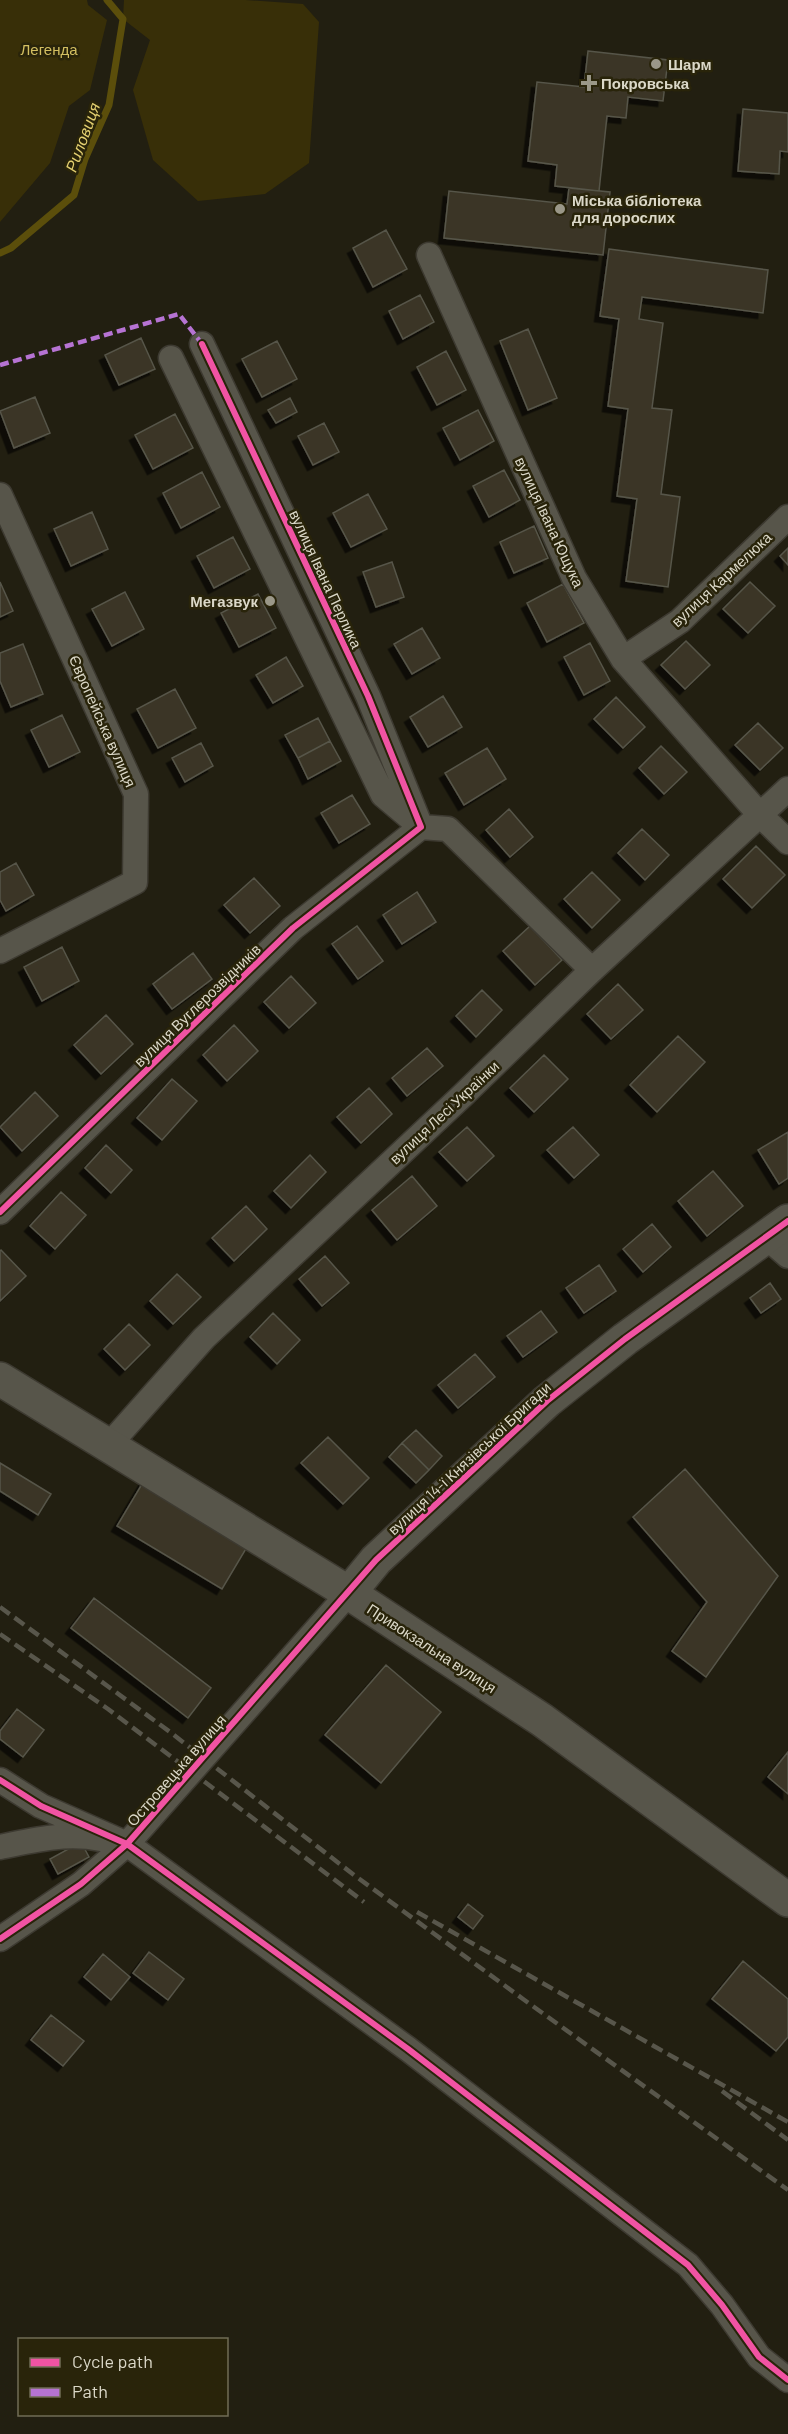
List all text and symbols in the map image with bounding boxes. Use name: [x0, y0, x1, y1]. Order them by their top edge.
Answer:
park label: Легенда: [20, 40, 78, 58]
place label: Шарм: [668, 55, 711, 73]
marker: Шарм: [649, 57, 663, 71]
place label: Покровська: [601, 74, 690, 92]
marker: Покровська: [582, 76, 596, 90]
water label: Риловиця: [61, 99, 103, 174]
place label: Міська бібліотека для дорослих: [572, 191, 702, 226]
marker: Міська бібліотека для дорослих: [553, 202, 567, 216]
street label: вулиця Івана Ющука: [512, 454, 588, 591]
street label: вулиця Івана Перлика: [286, 507, 366, 652]
street label: вулиця Кармелюка: [667, 527, 775, 630]
place label: Мегазвук: [190, 592, 258, 610]
marker: Мегазвук: [263, 594, 277, 608]
street label: Європейська вулиця: [66, 652, 140, 790]
street label: вулиця Вуглерозвідників: [130, 940, 264, 1070]
street label: вулиця Лесі Українки: [386, 1057, 502, 1167]
street label: вулиця 14-ї Князівської Бригади: [384, 1378, 554, 1538]
street label: Привокзальна вулиця: [364, 1599, 500, 1697]
street label: Островецька вулиця: [123, 1710, 229, 1830]
legend: [18, 2338, 228, 2416]
text: Cycle path: [72, 2350, 153, 2372]
text: Path: [72, 2380, 108, 2402]

